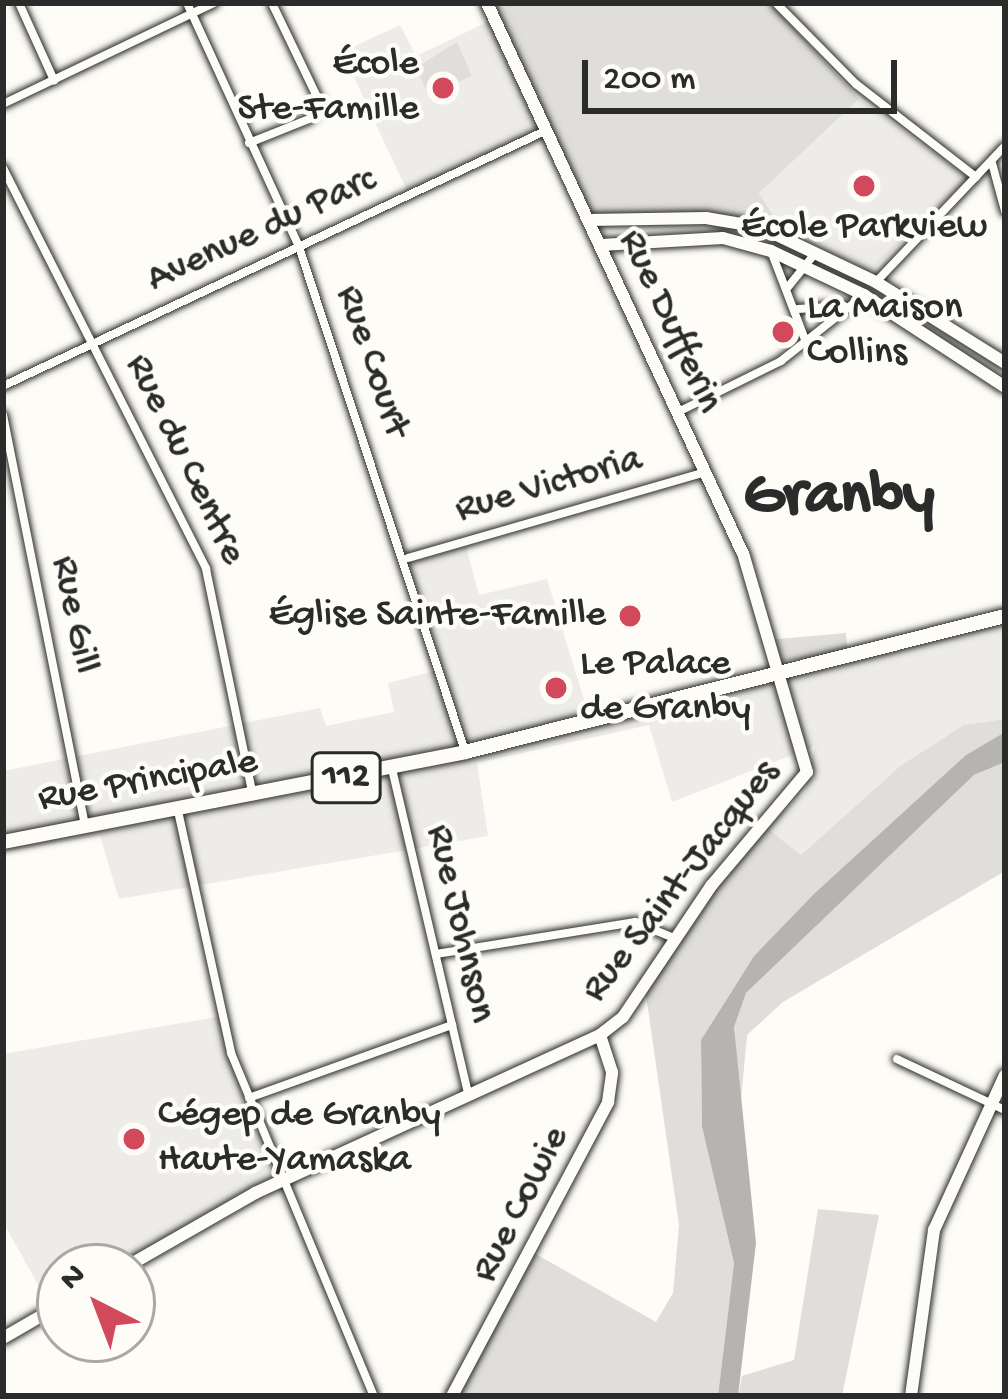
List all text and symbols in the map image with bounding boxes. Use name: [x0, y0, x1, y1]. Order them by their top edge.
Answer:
scale bar: [588, 36, 903, 110]
place label: École Ste-Famille: [238, 43, 419, 134]
text: 200 m: [603, 59, 696, 102]
marker: École Ste-Famille: [430, 75, 456, 101]
street label: Avenue du Parc: [140, 158, 384, 304]
marker: École Parkview: [851, 173, 877, 199]
place label: École Parkview: [741, 205, 987, 251]
street label: Rue Dufferin: [606, 223, 732, 421]
street label: Rue Court: [323, 280, 419, 444]
place label: La Maison Collins: [807, 287, 962, 378]
marker: La Maison Collins: [770, 319, 796, 345]
street label: Rue du Centre: [113, 347, 255, 573]
street label: Rue Victoria: [450, 437, 648, 535]
district label: Granby: [743, 461, 935, 537]
street label: Rue Gill: [39, 552, 107, 678]
place label: Église Sainte-Famille: [269, 593, 606, 639]
marker: Église Sainte-Famille: [617, 603, 643, 629]
place label: Le Palace de Granby: [580, 643, 751, 734]
marker: Le Palace de Granby: [543, 675, 569, 701]
street label: Rue Principale: [35, 740, 261, 824]
road number: 112: [310, 748, 382, 808]
street label: Rue Saint-Jacques: [573, 751, 791, 1013]
street label: Rue Johnson: [414, 821, 504, 1027]
place label: Cégep de Granby Haute-Yamaska: [158, 1094, 441, 1185]
street label: Rue Cowie: [463, 1119, 581, 1291]
marker: Cégep de Granby Haute-Yamaska: [121, 1126, 147, 1152]
north arrow: [36, 1243, 156, 1363]
text: N: [53, 1257, 95, 1300]

